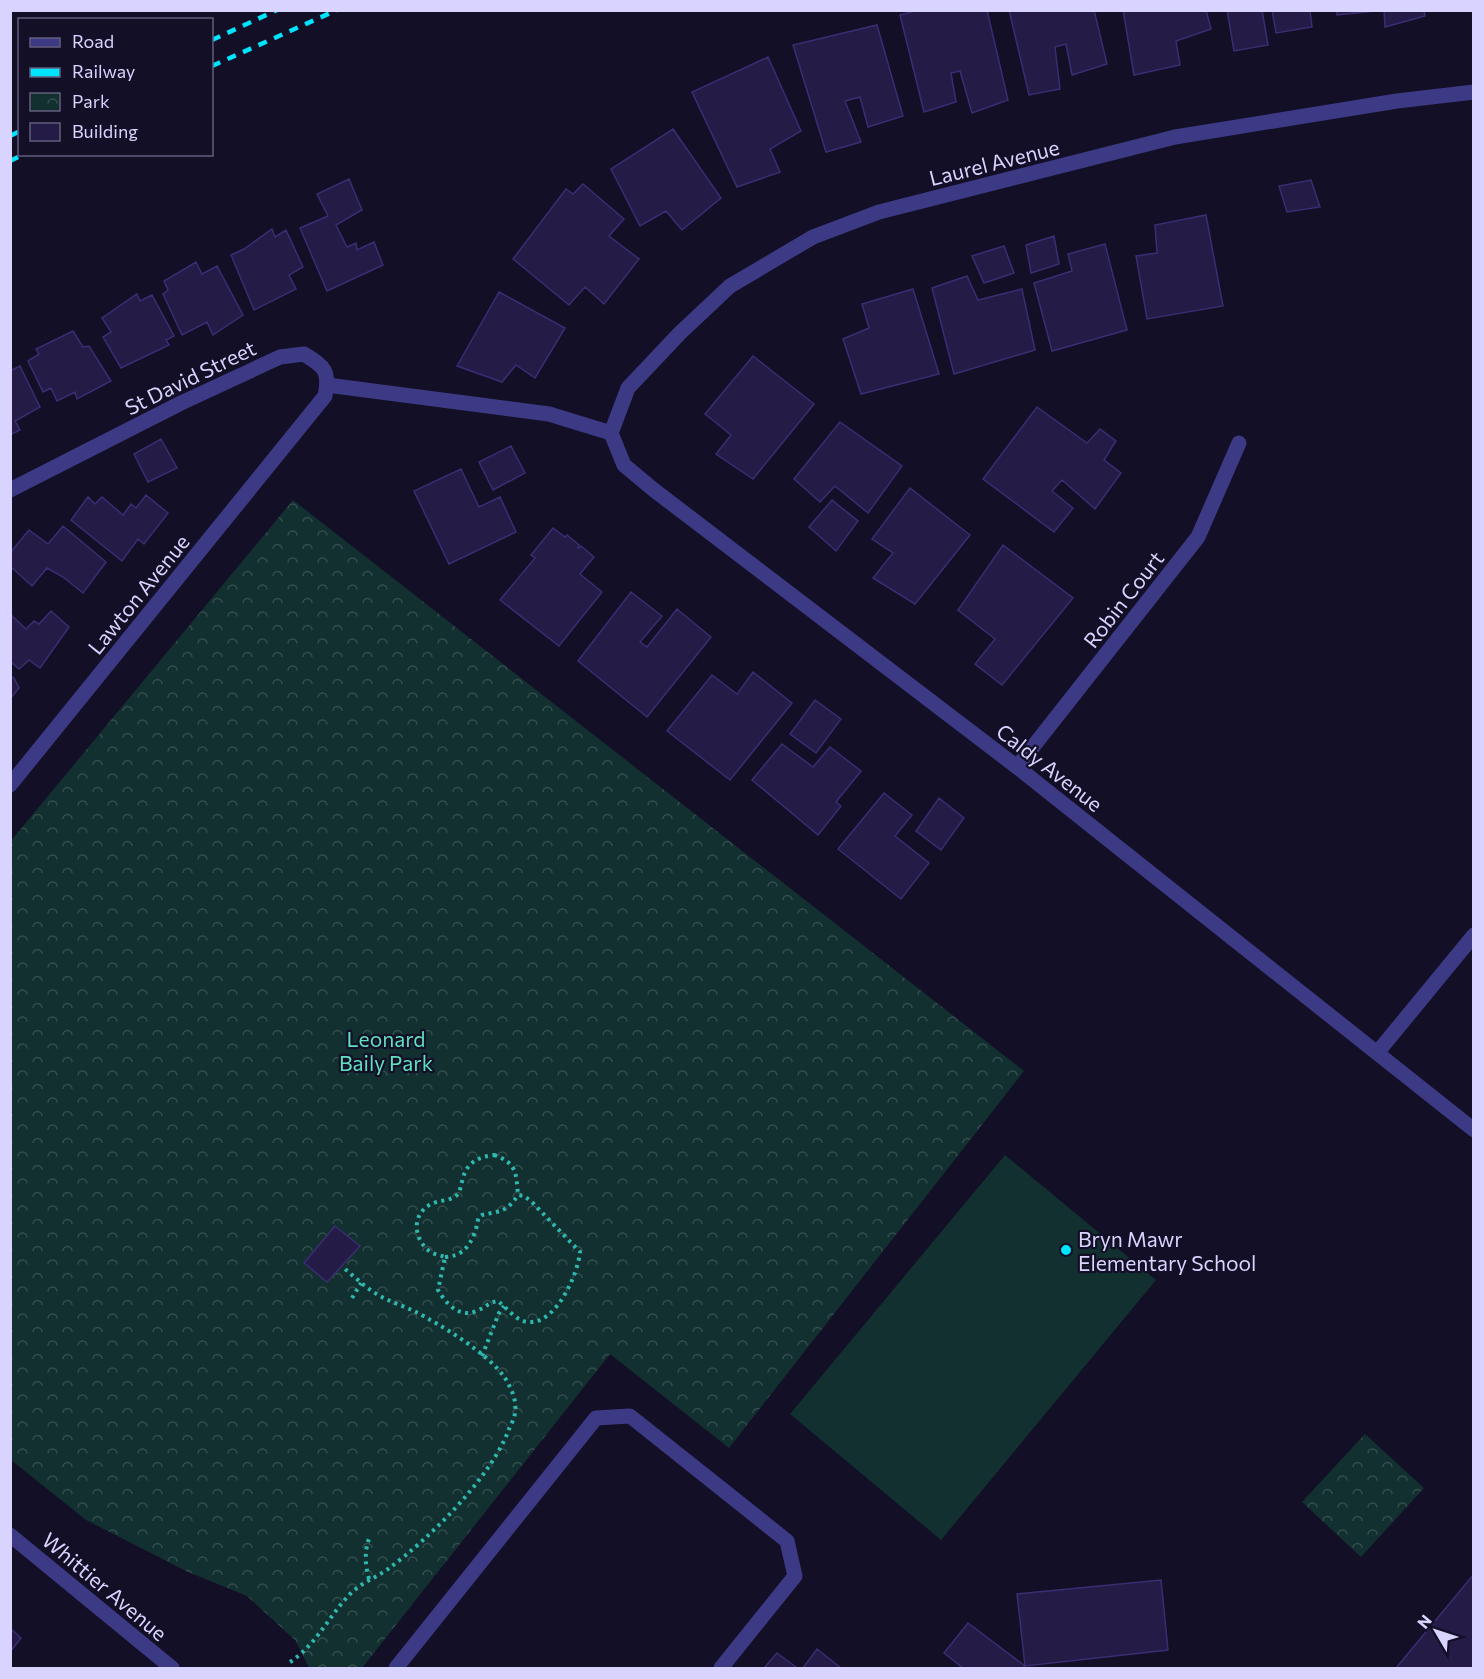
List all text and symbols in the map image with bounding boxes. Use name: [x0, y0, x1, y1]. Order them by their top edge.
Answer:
legend: [18, 18, 213, 156]
text: Road: [72, 30, 114, 52]
text: Railway: [72, 60, 135, 82]
text: Park: [72, 90, 110, 112]
text: Building: [72, 120, 138, 142]
street label: Laurel Avenue: [926, 134, 1062, 190]
street label: St David Street: [120, 335, 260, 419]
street label: Lawton Avenue: [82, 529, 194, 659]
street label: Robin Court: [1078, 546, 1168, 652]
street label: Caldy Avenue: [992, 718, 1108, 816]
park label: Leonard Baily Park: [339, 1026, 433, 1075]
place label: Bryn Mawr Elementary School: [1078, 1226, 1256, 1275]
marker: Bryn Mawr Elementary School: [1059, 1243, 1073, 1257]
street label: Whittier Avenue: [38, 1527, 172, 1645]
north arrow: [1406, 1601, 1466, 1661]
text: N: [1413, 1611, 1435, 1632]

